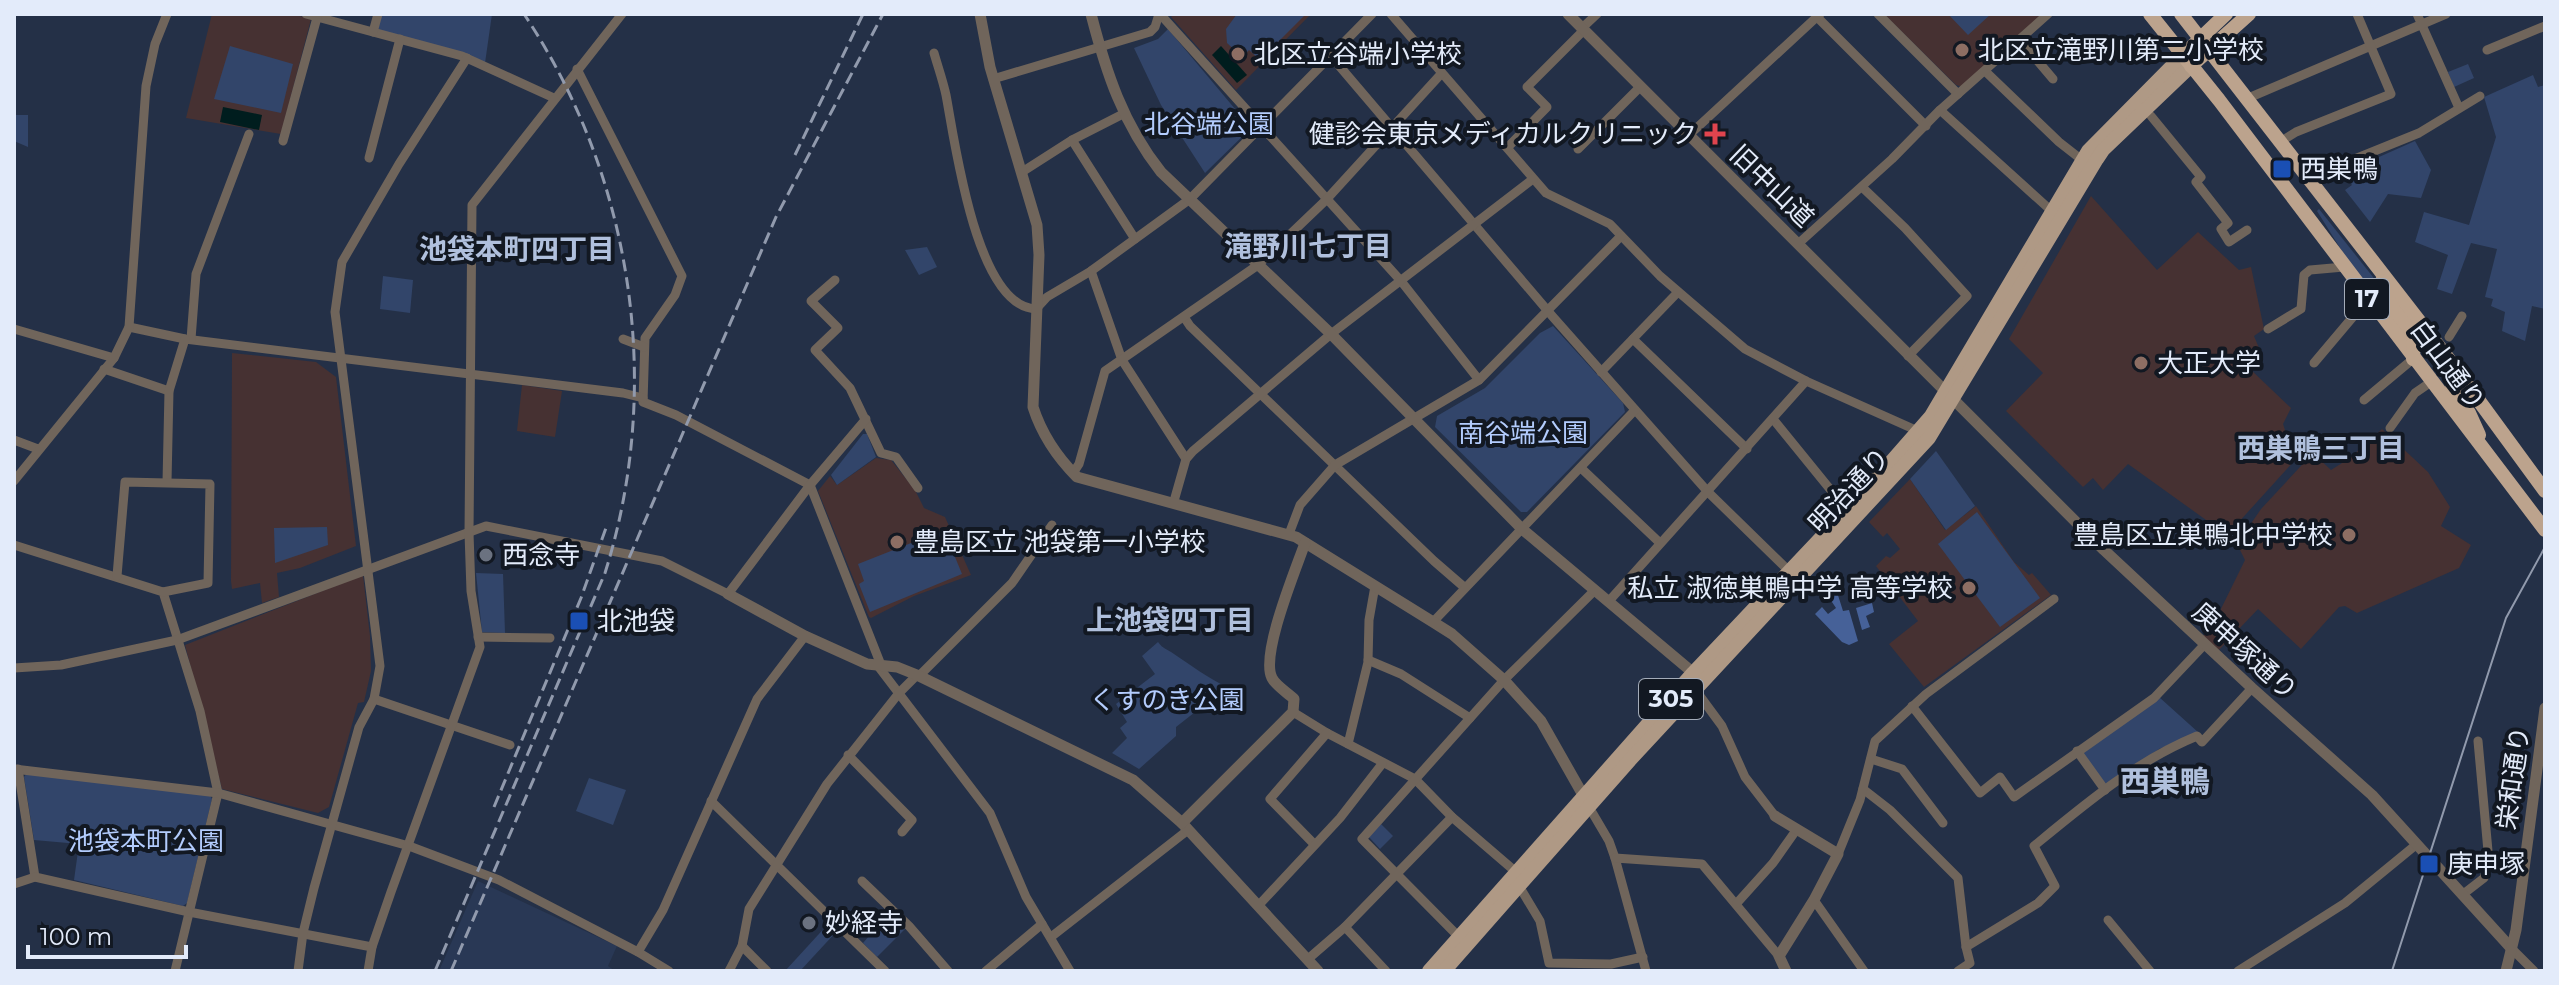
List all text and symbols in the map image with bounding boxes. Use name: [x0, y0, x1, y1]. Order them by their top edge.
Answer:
place label: 北区立滝野川第二小学校: [1978, 34, 2264, 66]
place label: 北区立谷端小学校: [1254, 38, 1462, 70]
marker: 北区立滝野川第二小学校: [1953, 41, 1971, 59]
marker: 北区立谷端小学校: [1229, 45, 1247, 63]
park label: 北谷端公園: [1144, 108, 1274, 140]
place label: 健診会東京メディカルクリニック: [1309, 118, 1697, 150]
marker: 健診会東京メディカルクリニック: [1704, 123, 1726, 145]
street label: 旧中山道: [1723, 138, 1821, 234]
place label: 西巣鴨: [2300, 153, 2378, 185]
marker: 西巣鴨: [2271, 158, 2293, 180]
district label: 滝野川七丁目: [1224, 229, 1392, 263]
district label: 池袋本町四丁目: [419, 232, 615, 266]
road number: 17: [2345, 279, 2389, 319]
street label: 白山通り: [2404, 314, 2492, 416]
place label: 大正大学: [2157, 347, 2261, 379]
marker: 大正大学: [2132, 354, 2150, 372]
park label: 南谷端公園: [1458, 417, 1588, 449]
district label: 西巣鴨三丁目: [2237, 431, 2405, 465]
street label: 明治通り: [1802, 441, 1896, 539]
place label: 豊島区立巣鴨北中学校: [2073, 519, 2333, 551]
place label: 豊島区立 池袋第一小学校: [913, 526, 1206, 558]
marker: 豊島区立巣鴨北中学校: [2340, 526, 2358, 544]
marker: 豊島区立 池袋第一小学校: [888, 533, 906, 551]
place label: 西念寺: [502, 539, 580, 571]
marker: 西念寺: [477, 546, 495, 564]
place label: 私立 淑徳巣鴨中学 高等学校: [1627, 572, 1953, 604]
marker: 私立 淑徳巣鴨中学 高等学校: [1960, 579, 1978, 597]
street label: 庚申塚通り: [2186, 596, 2304, 706]
district label: 上池袋四丁目: [1086, 603, 1254, 637]
place label: 北池袋: [597, 605, 675, 637]
marker: 北池袋: [568, 610, 590, 632]
road number: 305: [1639, 679, 1703, 719]
park label: くすのき公園: [1089, 684, 1245, 716]
street label: 栄和通り: [2490, 724, 2536, 832]
district label: 西巣鴨: [2120, 763, 2210, 800]
park label: 池袋本町公園: [68, 825, 224, 857]
place label: 庚申塚: [2447, 848, 2525, 880]
marker: 庚申塚: [2418, 853, 2440, 875]
place label: 妙経寺: [825, 907, 903, 939]
scale bar: [28, 909, 186, 959]
marker: 妙経寺: [800, 914, 818, 932]
text: 100 m: [40, 922, 112, 951]

